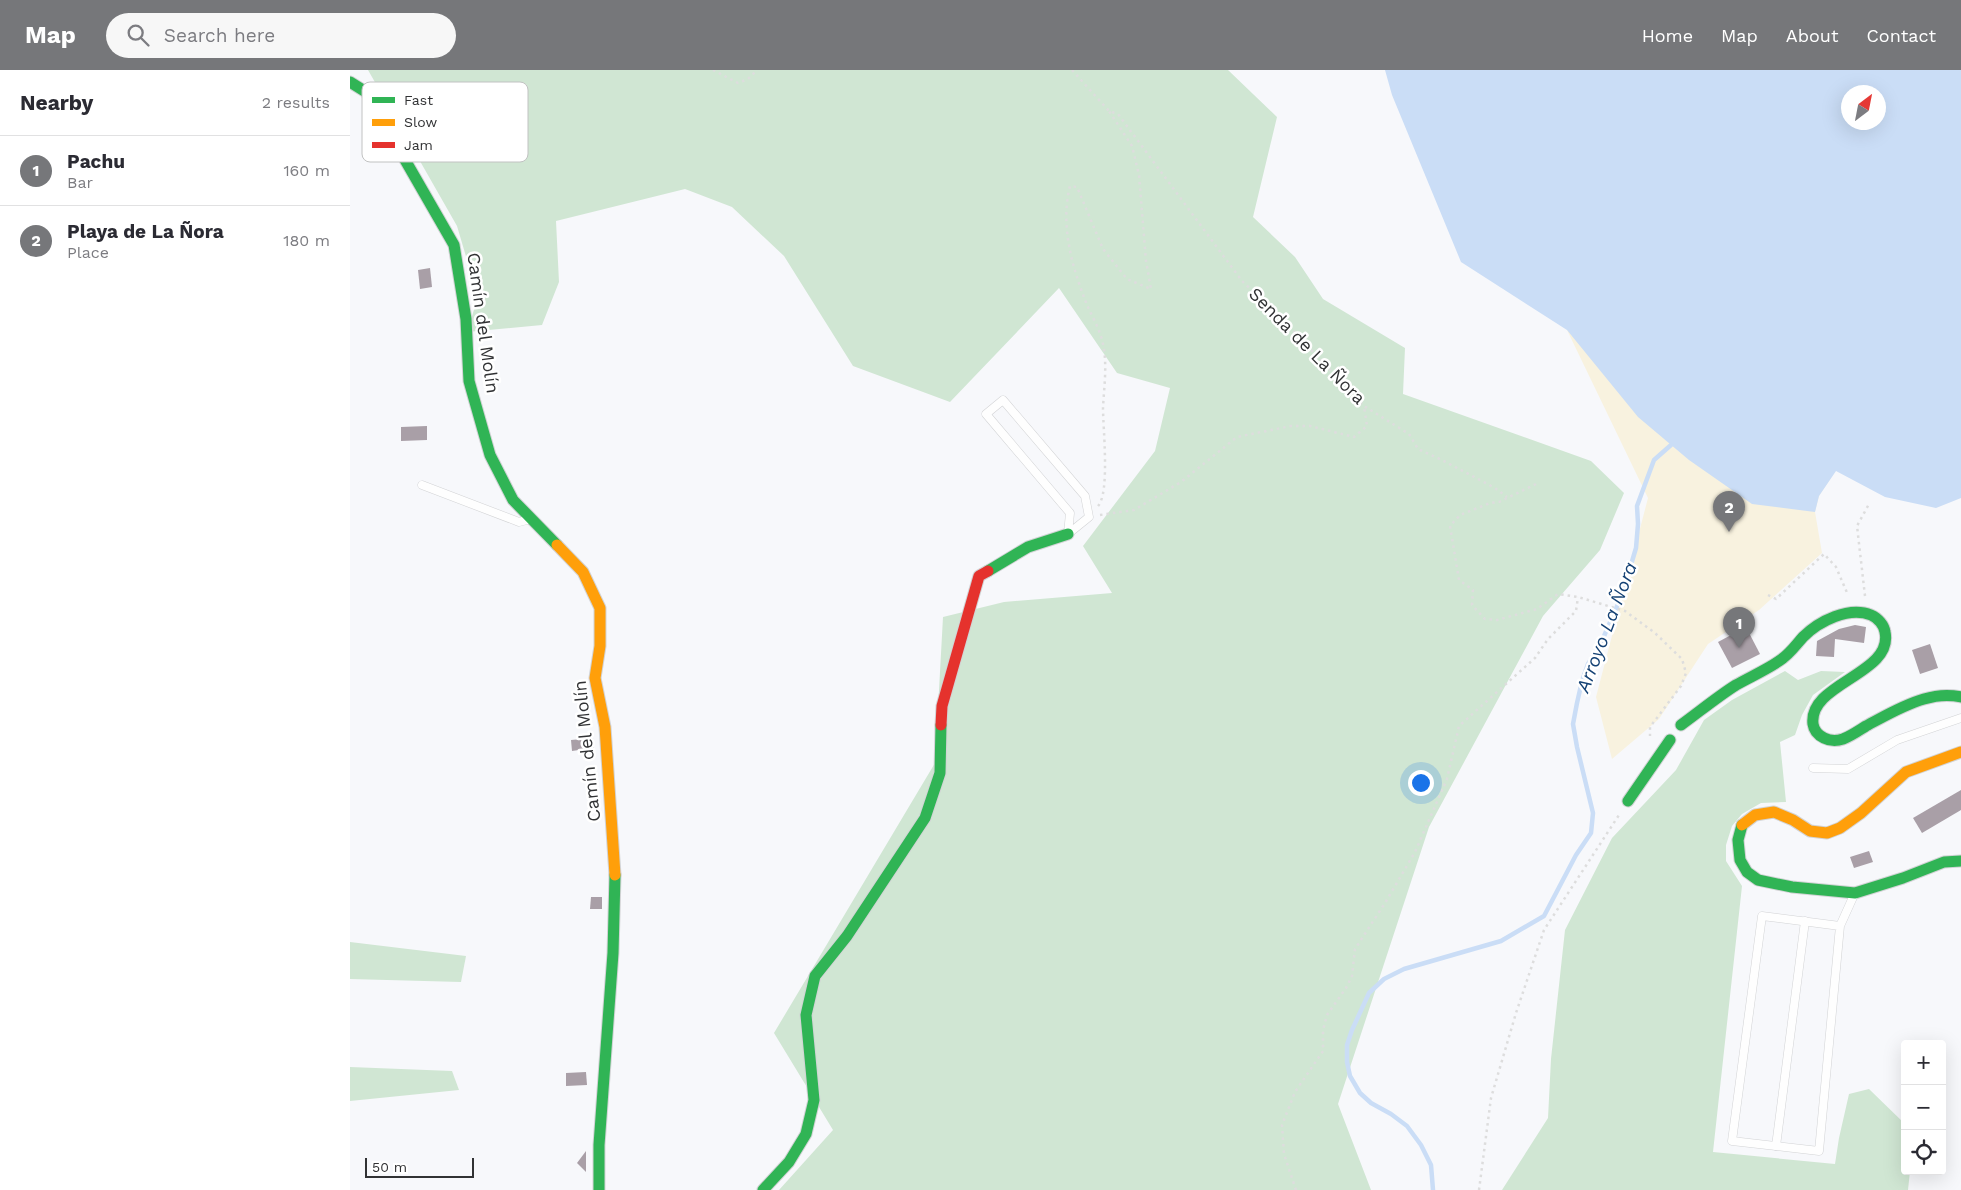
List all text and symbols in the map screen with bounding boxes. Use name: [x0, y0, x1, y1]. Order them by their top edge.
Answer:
search box: [106, 13, 456, 58]
text: Map: [25, 21, 76, 49]
icon: search: [124, 21, 152, 49]
text: Search here: [164, 24, 275, 47]
text: Home: [1642, 25, 1693, 46]
text: Map: [1721, 25, 1758, 46]
text: About: [1786, 25, 1838, 46]
text: Contact: [1866, 25, 1936, 46]
legend: [362, 82, 528, 162]
north arrow: [1841, 85, 1886, 130]
text: Nearby: [20, 90, 93, 115]
text: Fast: [404, 92, 433, 108]
text: 2 results: [262, 93, 330, 112]
text: Slow: [404, 114, 437, 130]
text: Jam: [404, 137, 433, 153]
text: Pachu: [67, 150, 125, 173]
text: 1: [33, 161, 39, 180]
text: 160 m: [283, 161, 330, 180]
text: Bar: [67, 173, 93, 192]
text: Playa de La Ñora: [67, 220, 224, 243]
text: 2: [31, 231, 41, 250]
text: 180 m: [283, 231, 330, 250]
text: Place: [67, 243, 109, 262]
street label: Camín del Molín: [463, 251, 504, 395]
street label: Senda de La Ñora: [1245, 283, 1370, 408]
pin: 2: [1713, 491, 1745, 532]
water label: Arroyo La Ñora: [1571, 559, 1642, 696]
pin: 1: [1723, 607, 1755, 648]
street label: Camín del Molín: [569, 679, 604, 823]
your location: [1408, 770, 1434, 796]
map controls: [1901, 1040, 1946, 1175]
button: +: [1901, 1040, 1946, 1085]
button: −: [1901, 1085, 1946, 1130]
button: locate: [1901, 1130, 1946, 1175]
scale bar: [365, 1155, 474, 1178]
text: 50 m: [372, 1159, 407, 1175]

